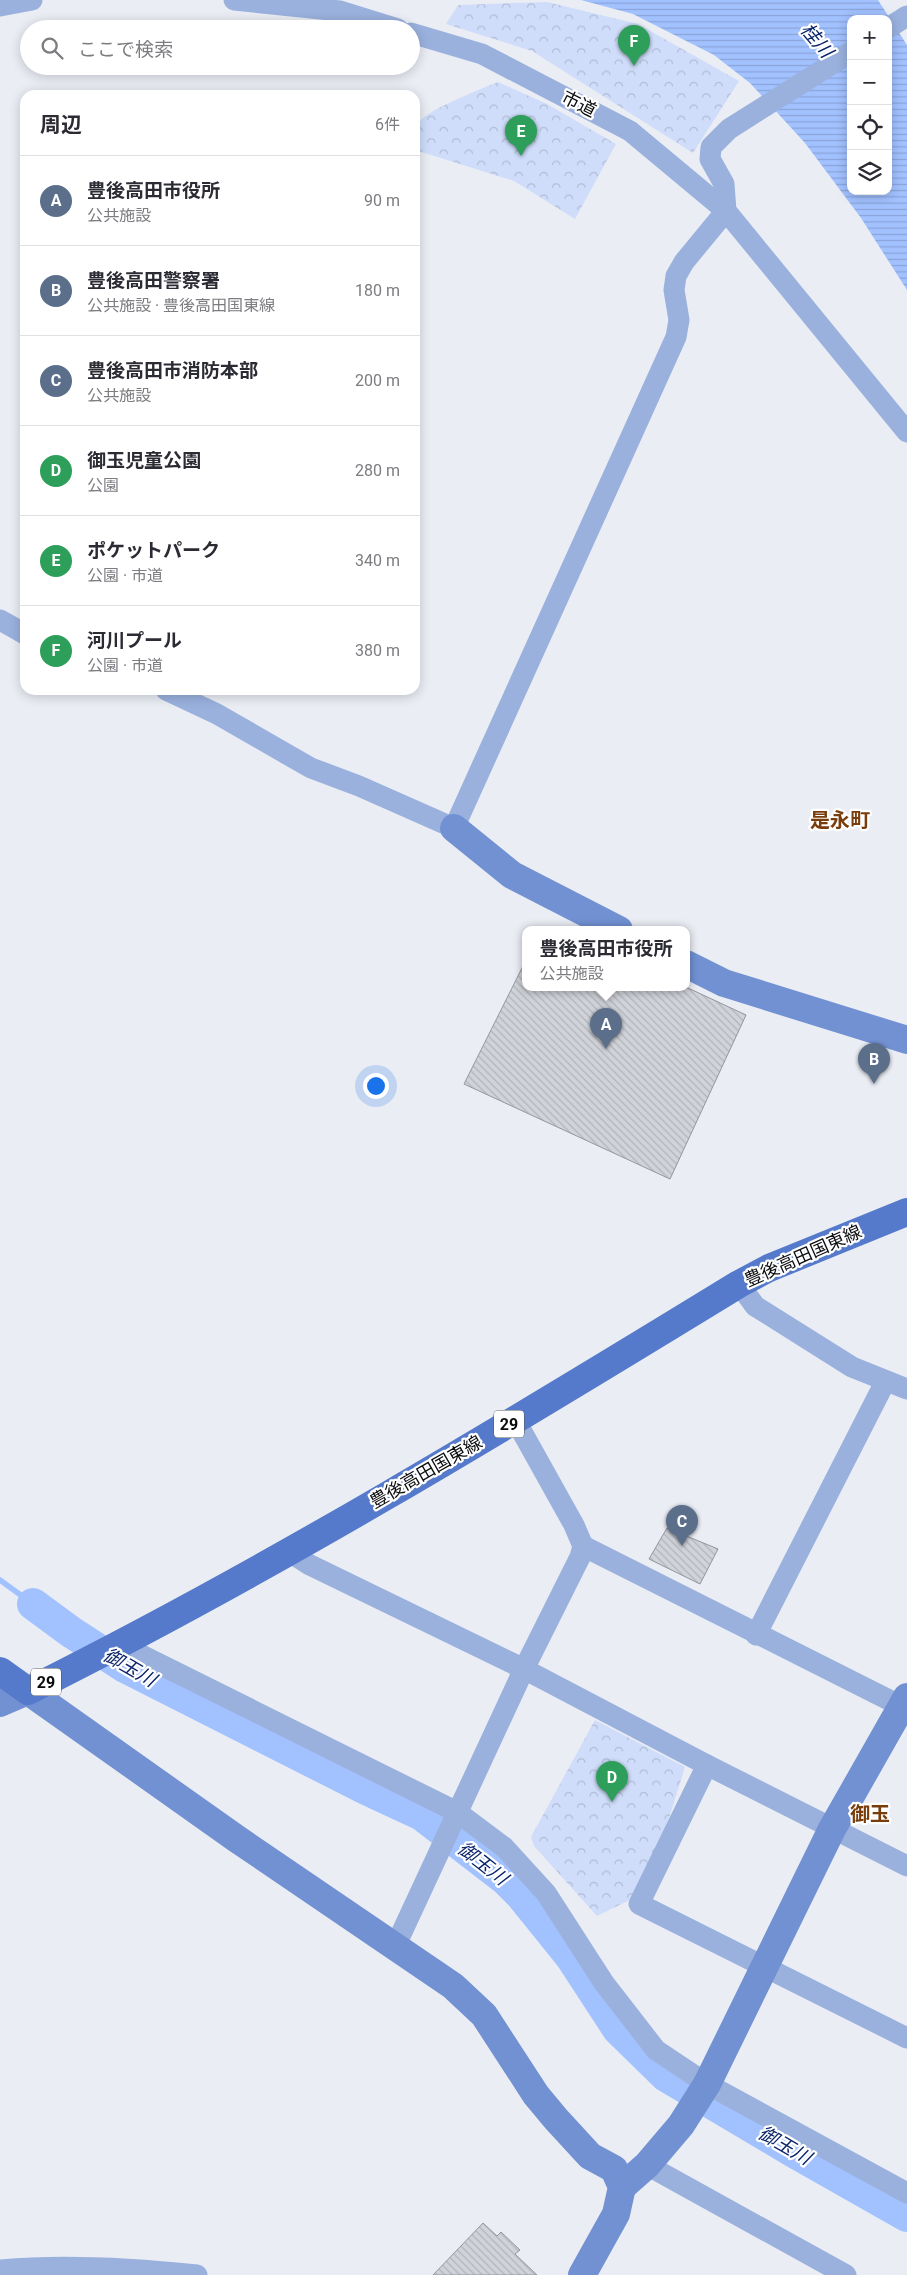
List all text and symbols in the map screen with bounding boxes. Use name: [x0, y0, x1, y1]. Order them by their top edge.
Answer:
map controls: [847, 15, 892, 195]
button: +: [847, 15, 892, 60]
water label: 桂川: [796, 18, 839, 64]
search box: [20, 20, 420, 75]
pin: F: [618, 25, 650, 66]
icon: search: [38, 34, 66, 62]
text: ここで検索: [78, 38, 173, 61]
button: −: [847, 60, 892, 105]
street label: 市道: [558, 86, 600, 121]
button: locate: [847, 105, 892, 150]
text: 周辺: [40, 113, 82, 137]
text: 6件: [375, 115, 400, 134]
pin: E: [505, 115, 537, 156]
button: layers: [847, 150, 892, 195]
text: 豊後高田市役所: [87, 179, 220, 202]
text: A: [51, 191, 61, 210]
text: 90 m: [364, 191, 400, 210]
text: 公共施設: [87, 206, 151, 225]
text: 豊後高田警察署: [87, 269, 220, 292]
text: B: [51, 281, 61, 300]
text: 180 m: [355, 281, 400, 300]
text: 公共施設 · 豊後高田国東線: [87, 296, 275, 315]
text: 豊後高田市消防本部: [87, 359, 258, 382]
text: C: [51, 371, 61, 390]
text: 200 m: [355, 371, 400, 390]
text: 公共施設: [87, 386, 151, 405]
text: 御玉児童公園: [87, 449, 201, 472]
text: D: [51, 461, 61, 480]
text: 280 m: [355, 461, 400, 480]
text: 公園: [87, 476, 119, 495]
text: ポケットパーク: [87, 539, 220, 562]
text: E: [52, 551, 61, 570]
text: 340 m: [355, 551, 400, 570]
text: 公園 · 市道: [87, 566, 163, 585]
text: 河川プール: [87, 629, 182, 652]
text: F: [52, 641, 60, 660]
text: 380 m: [355, 641, 400, 660]
text: 公園 · 市道: [87, 656, 163, 675]
district label: 是永町: [810, 808, 870, 832]
popup: [522, 926, 690, 991]
text: 豊後高田市役所: [539, 937, 673, 960]
text: 公共施設: [539, 964, 604, 983]
pin: A: [590, 1008, 622, 1049]
pin: B: [858, 1043, 890, 1084]
your location: [363, 1073, 389, 1099]
street label: 豊後高田国東線: [741, 1220, 865, 1291]
road number: 29: [494, 1410, 524, 1438]
street label: 豊後高田国東線: [366, 1431, 486, 1512]
pin: C: [666, 1505, 698, 1546]
water label: 御玉川: [99, 1643, 162, 1693]
road number: 29: [31, 1668, 61, 1695]
pin: D: [596, 1761, 628, 1802]
district label: 御玉: [850, 1802, 890, 1826]
water label: 御玉川: [453, 1837, 514, 1891]
water label: 御玉川: [754, 2121, 817, 2171]

